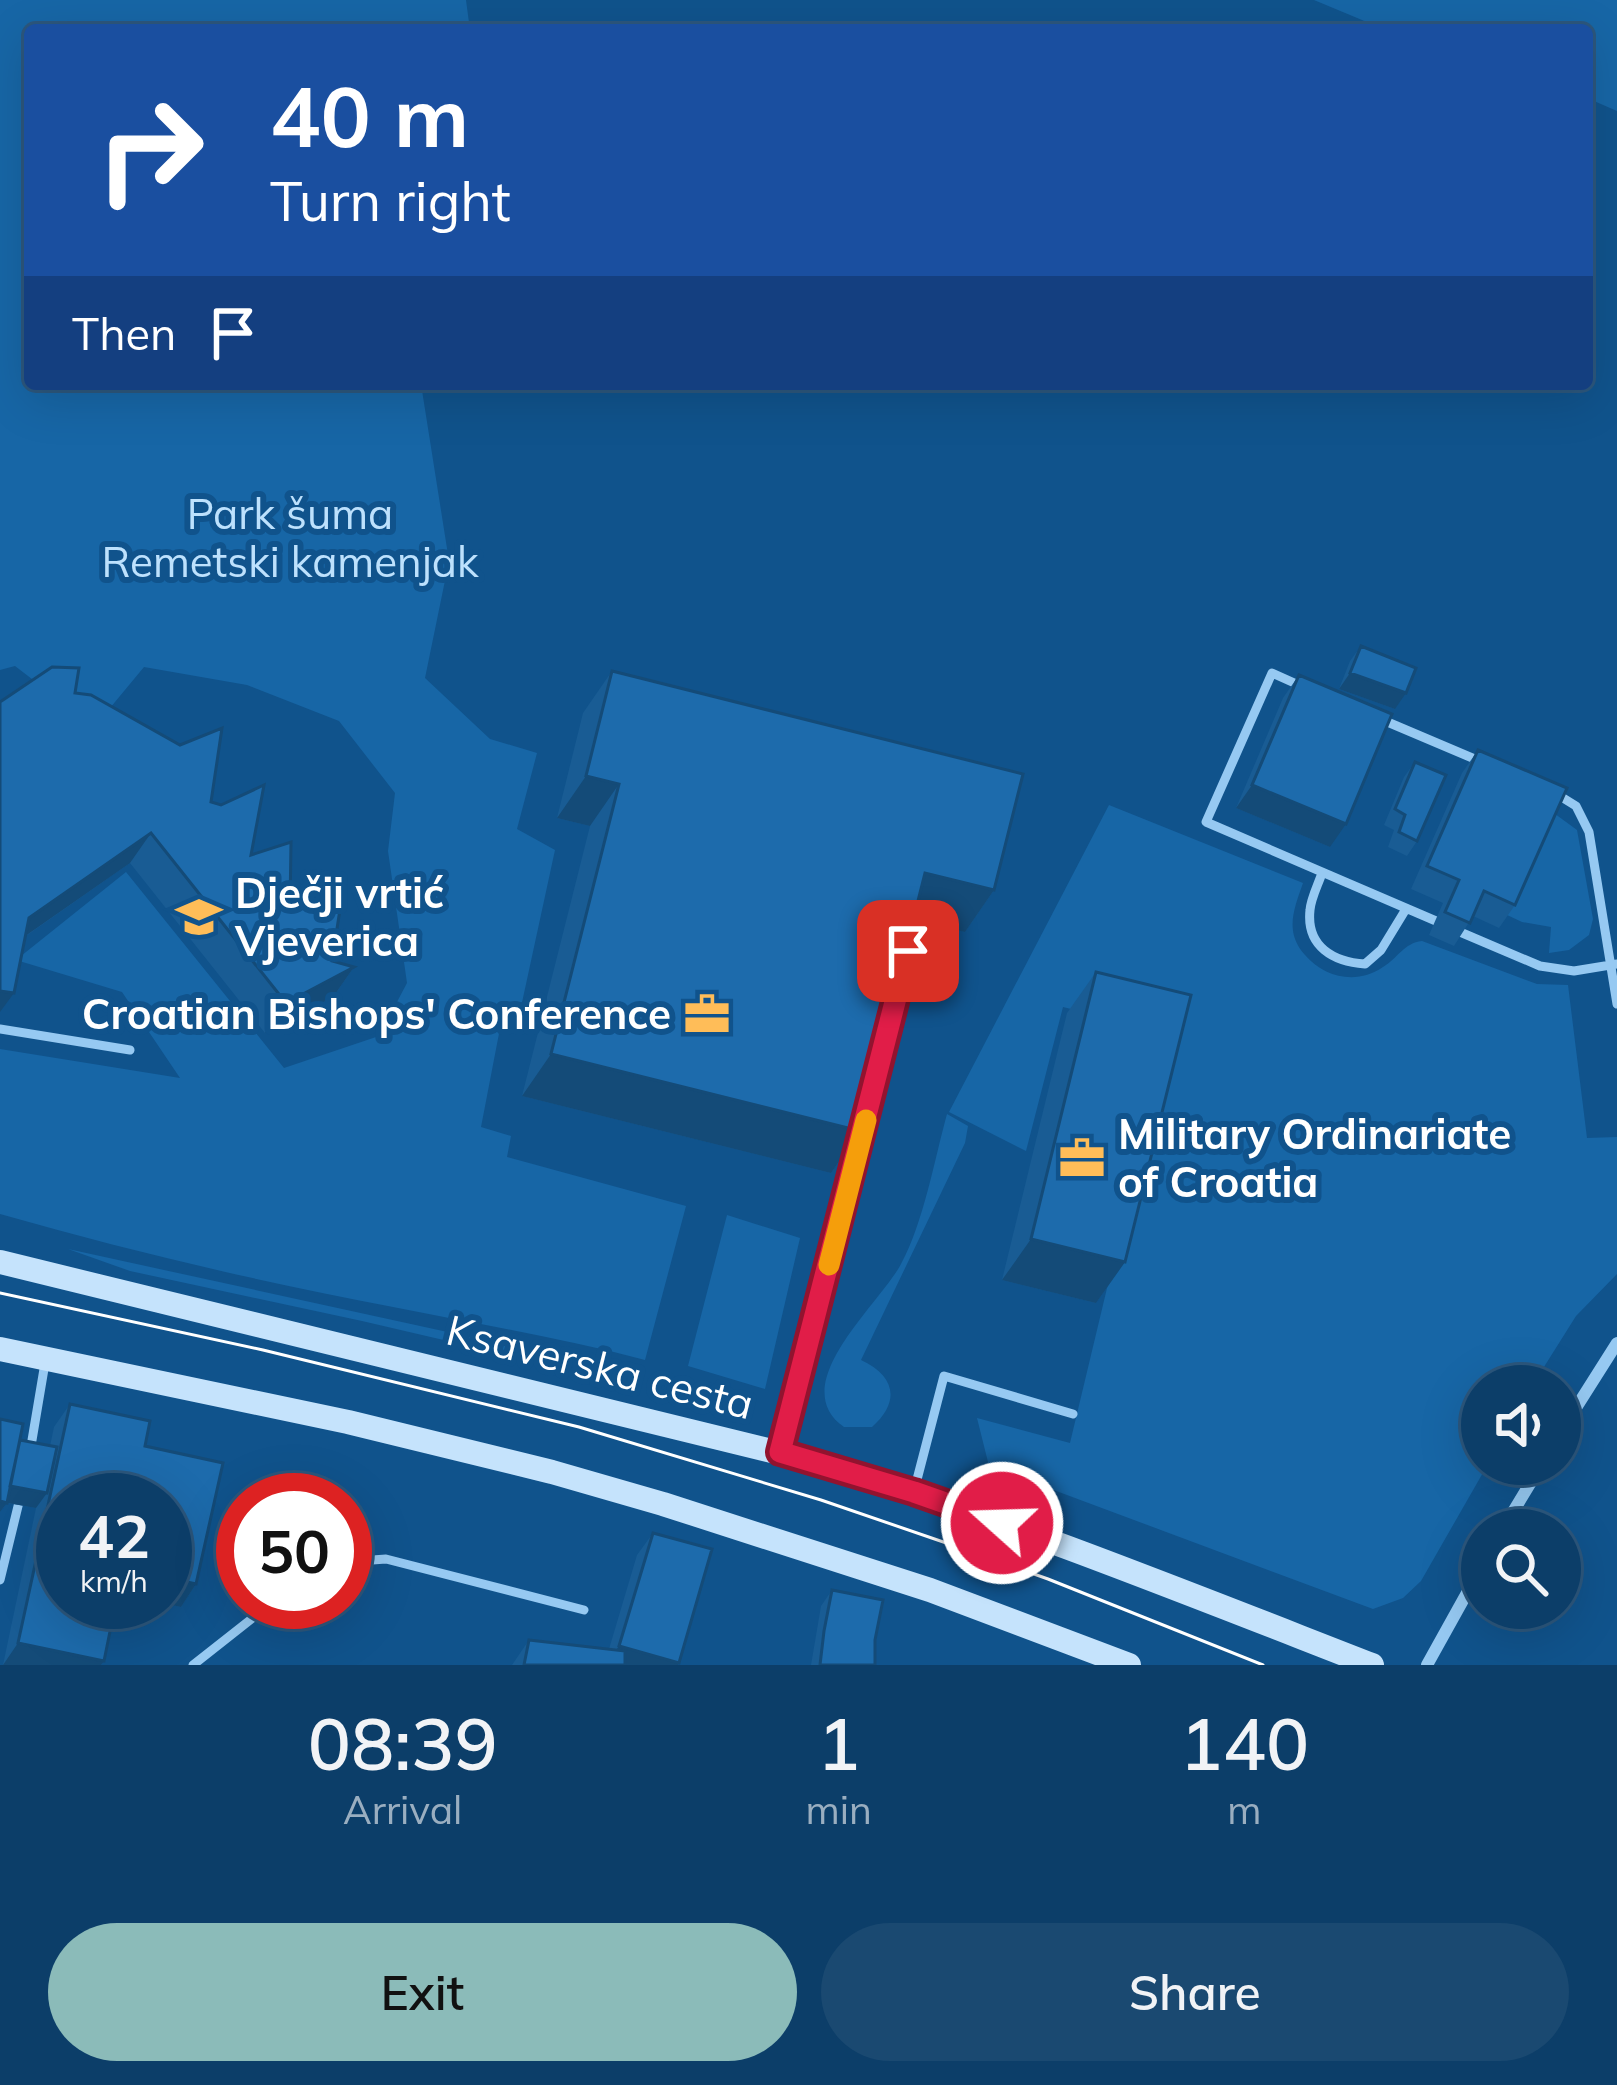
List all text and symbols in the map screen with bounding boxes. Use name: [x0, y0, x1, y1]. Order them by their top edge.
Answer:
text: 40 m: [270, 63, 469, 168]
icon: right: [72, 72, 228, 228]
text: Turn right: [270, 167, 511, 235]
icon: arrive: [200, 300, 266, 366]
text: Then: [72, 305, 176, 361]
park label: Park šuma Remetski kamenjak: [101, 487, 479, 588]
place label: Dječji vrtić Vjeverica: [234, 866, 444, 967]
school or university icon: Dječji vrtić Vjeverica: [174, 892, 224, 942]
pin: [857, 900, 959, 1002]
icon: arrive: [875, 918, 941, 984]
place label: Croatian Bishops' Conference: [82, 987, 671, 1040]
office icon: Croatian Bishops' Conference: [682, 989, 732, 1039]
place label: Military Ordinariate of Croatia: [1118, 1107, 1511, 1208]
office icon: Military Ordinariate of Croatia: [1057, 1133, 1107, 1183]
street label: Ksaverska cesta: [441, 1303, 759, 1430]
map controls: [1461, 1365, 1581, 1629]
button: sound: [1461, 1365, 1581, 1485]
position arrow: [939, 1460, 1065, 1586]
speed limit sign: 50: [216, 1473, 372, 1629]
text: 42: [78, 1498, 150, 1573]
button: search: [1461, 1509, 1581, 1629]
text: km/h: [80, 1562, 148, 1600]
text: 08:39: [308, 1698, 498, 1788]
text: 1: [817, 1698, 860, 1788]
text: 140: [1180, 1698, 1309, 1788]
text: Arrival: [343, 1785, 462, 1834]
text: min: [805, 1785, 872, 1834]
text: m: [1227, 1785, 1262, 1834]
button: Exit: [48, 1923, 797, 2061]
button: Share: [821, 1923, 1569, 2061]

